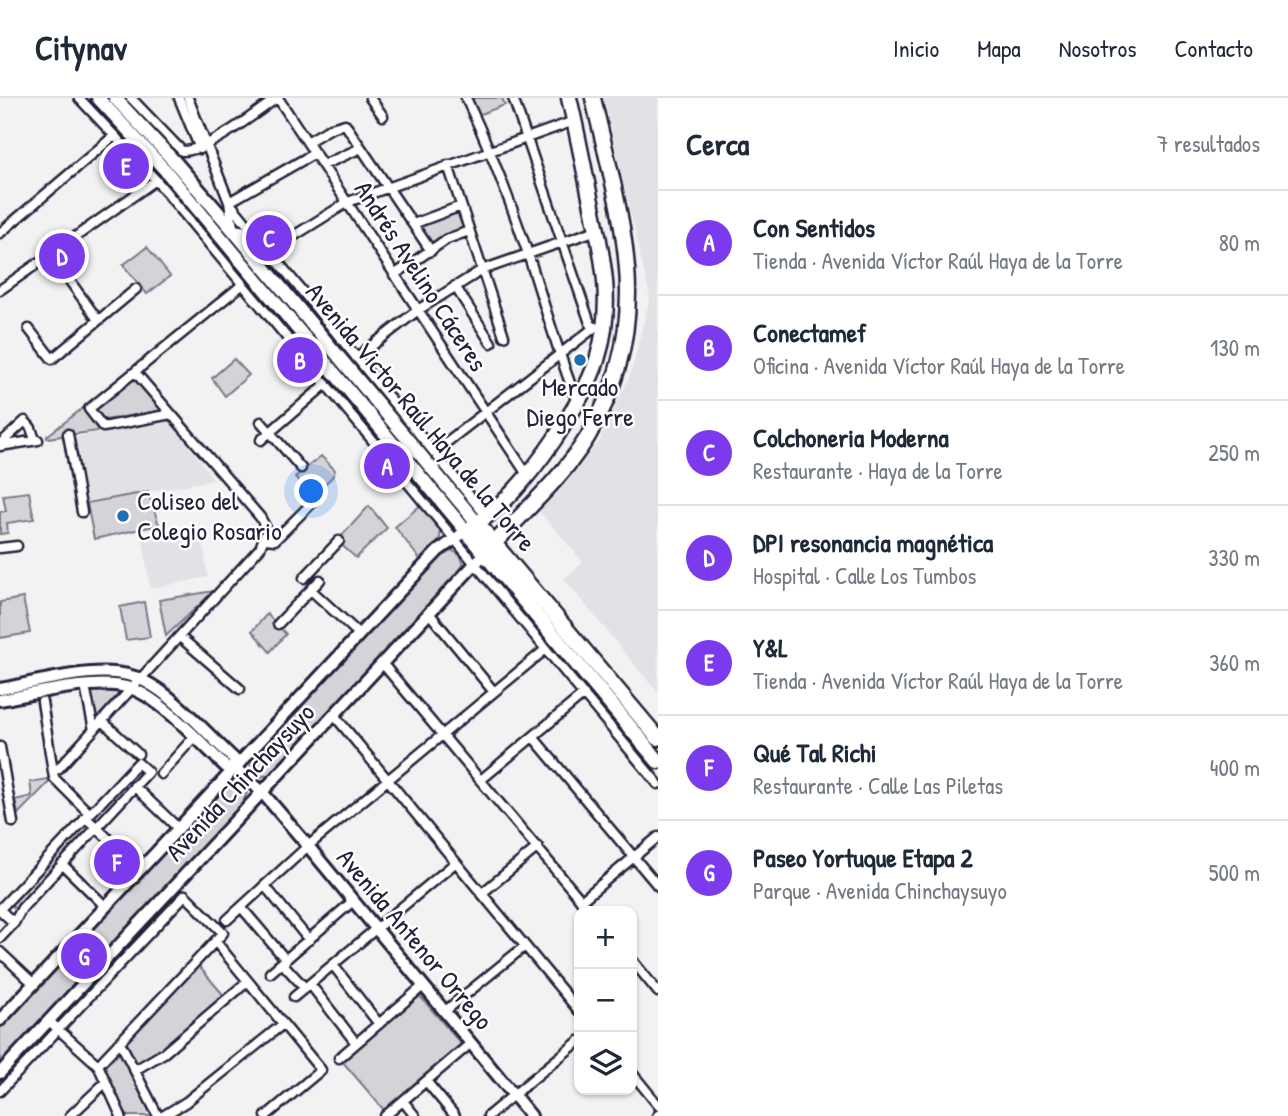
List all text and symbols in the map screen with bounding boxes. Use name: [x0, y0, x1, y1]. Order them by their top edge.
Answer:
text: Citynav: [35, 26, 127, 70]
text: Inicio: [893, 32, 939, 64]
text: Mapa: [977, 32, 1021, 64]
text: Nosotros: [1059, 32, 1136, 64]
text: Contacto: [1174, 32, 1253, 64]
text: Cerca: [686, 124, 749, 164]
text: 7 resultados: [1157, 128, 1260, 159]
pin: E: [103, 140, 149, 192]
street label: Andrés Avelino Cáceres: [347, 174, 496, 378]
text: Con Sentidos: [753, 210, 875, 245]
pin: C: [246, 212, 292, 264]
text: A: [703, 227, 715, 258]
text: 80 m: [1219, 227, 1260, 258]
pin: D: [39, 230, 85, 282]
text: Tienda · Avenida Víctor Raúl Haya de la Torre: [753, 245, 1123, 276]
street label: Avenida Victor Raúl Haya de la Torre: [300, 276, 542, 558]
text: Conectamef: [753, 315, 866, 350]
text: B: [703, 332, 715, 363]
text: 130 m: [1210, 332, 1260, 363]
pin: B: [277, 334, 323, 386]
text: Oficina · Avenida Víctor Raúl Haya de la Torre: [753, 350, 1125, 381]
marker: Mercado Diego Ferre: [572, 352, 588, 368]
place label: Mercado Diego Ferre: [526, 369, 634, 434]
text: Colchoneria Moderna: [753, 420, 949, 455]
text: C: [703, 437, 715, 468]
text: 250 m: [1208, 437, 1260, 468]
pin: A: [364, 440, 410, 492]
text: Restaurante · Haya de la Torre: [753, 455, 1003, 486]
your location: [294, 474, 328, 508]
place label: Coliseo del Colegio Rosario: [137, 483, 282, 548]
marker: Coliseo del Colegio Rosario: [115, 508, 131, 524]
text: DPI resonancia magnética: [753, 525, 993, 560]
text: D: [704, 542, 714, 573]
text: 330 m: [1208, 542, 1260, 573]
text: Hospital · Calle Los Tumbos: [753, 560, 976, 591]
text: Y&L: [753, 630, 788, 665]
text: E: [704, 647, 714, 678]
text: 360 m: [1209, 647, 1260, 678]
text: Tienda · Avenida Víctor Raúl Haya de la Torre: [753, 665, 1123, 696]
street label: Avenida Chinchaysuyo: [157, 695, 322, 868]
text: Qué Tal Richi: [753, 735, 876, 770]
text: F: [705, 752, 713, 783]
text: 400 m: [1210, 752, 1260, 783]
text: Restaurante · Calle Las Piletas: [753, 770, 1003, 801]
pin: F: [94, 836, 140, 888]
text: Paseo Yortuque Etapa 2: [753, 840, 973, 875]
street label: Avenida Antenor Orrego: [329, 841, 501, 1037]
text: G: [703, 857, 715, 888]
text: 500 m: [1209, 857, 1260, 888]
text: Parque · Avenida Chinchaysuyo: [753, 875, 1007, 906]
map controls: [574, 906, 637, 1095]
button: +: [574, 906, 637, 969]
pin: G: [61, 930, 107, 982]
button: −: [574, 969, 637, 1032]
button: layers: [574, 1032, 637, 1095]

